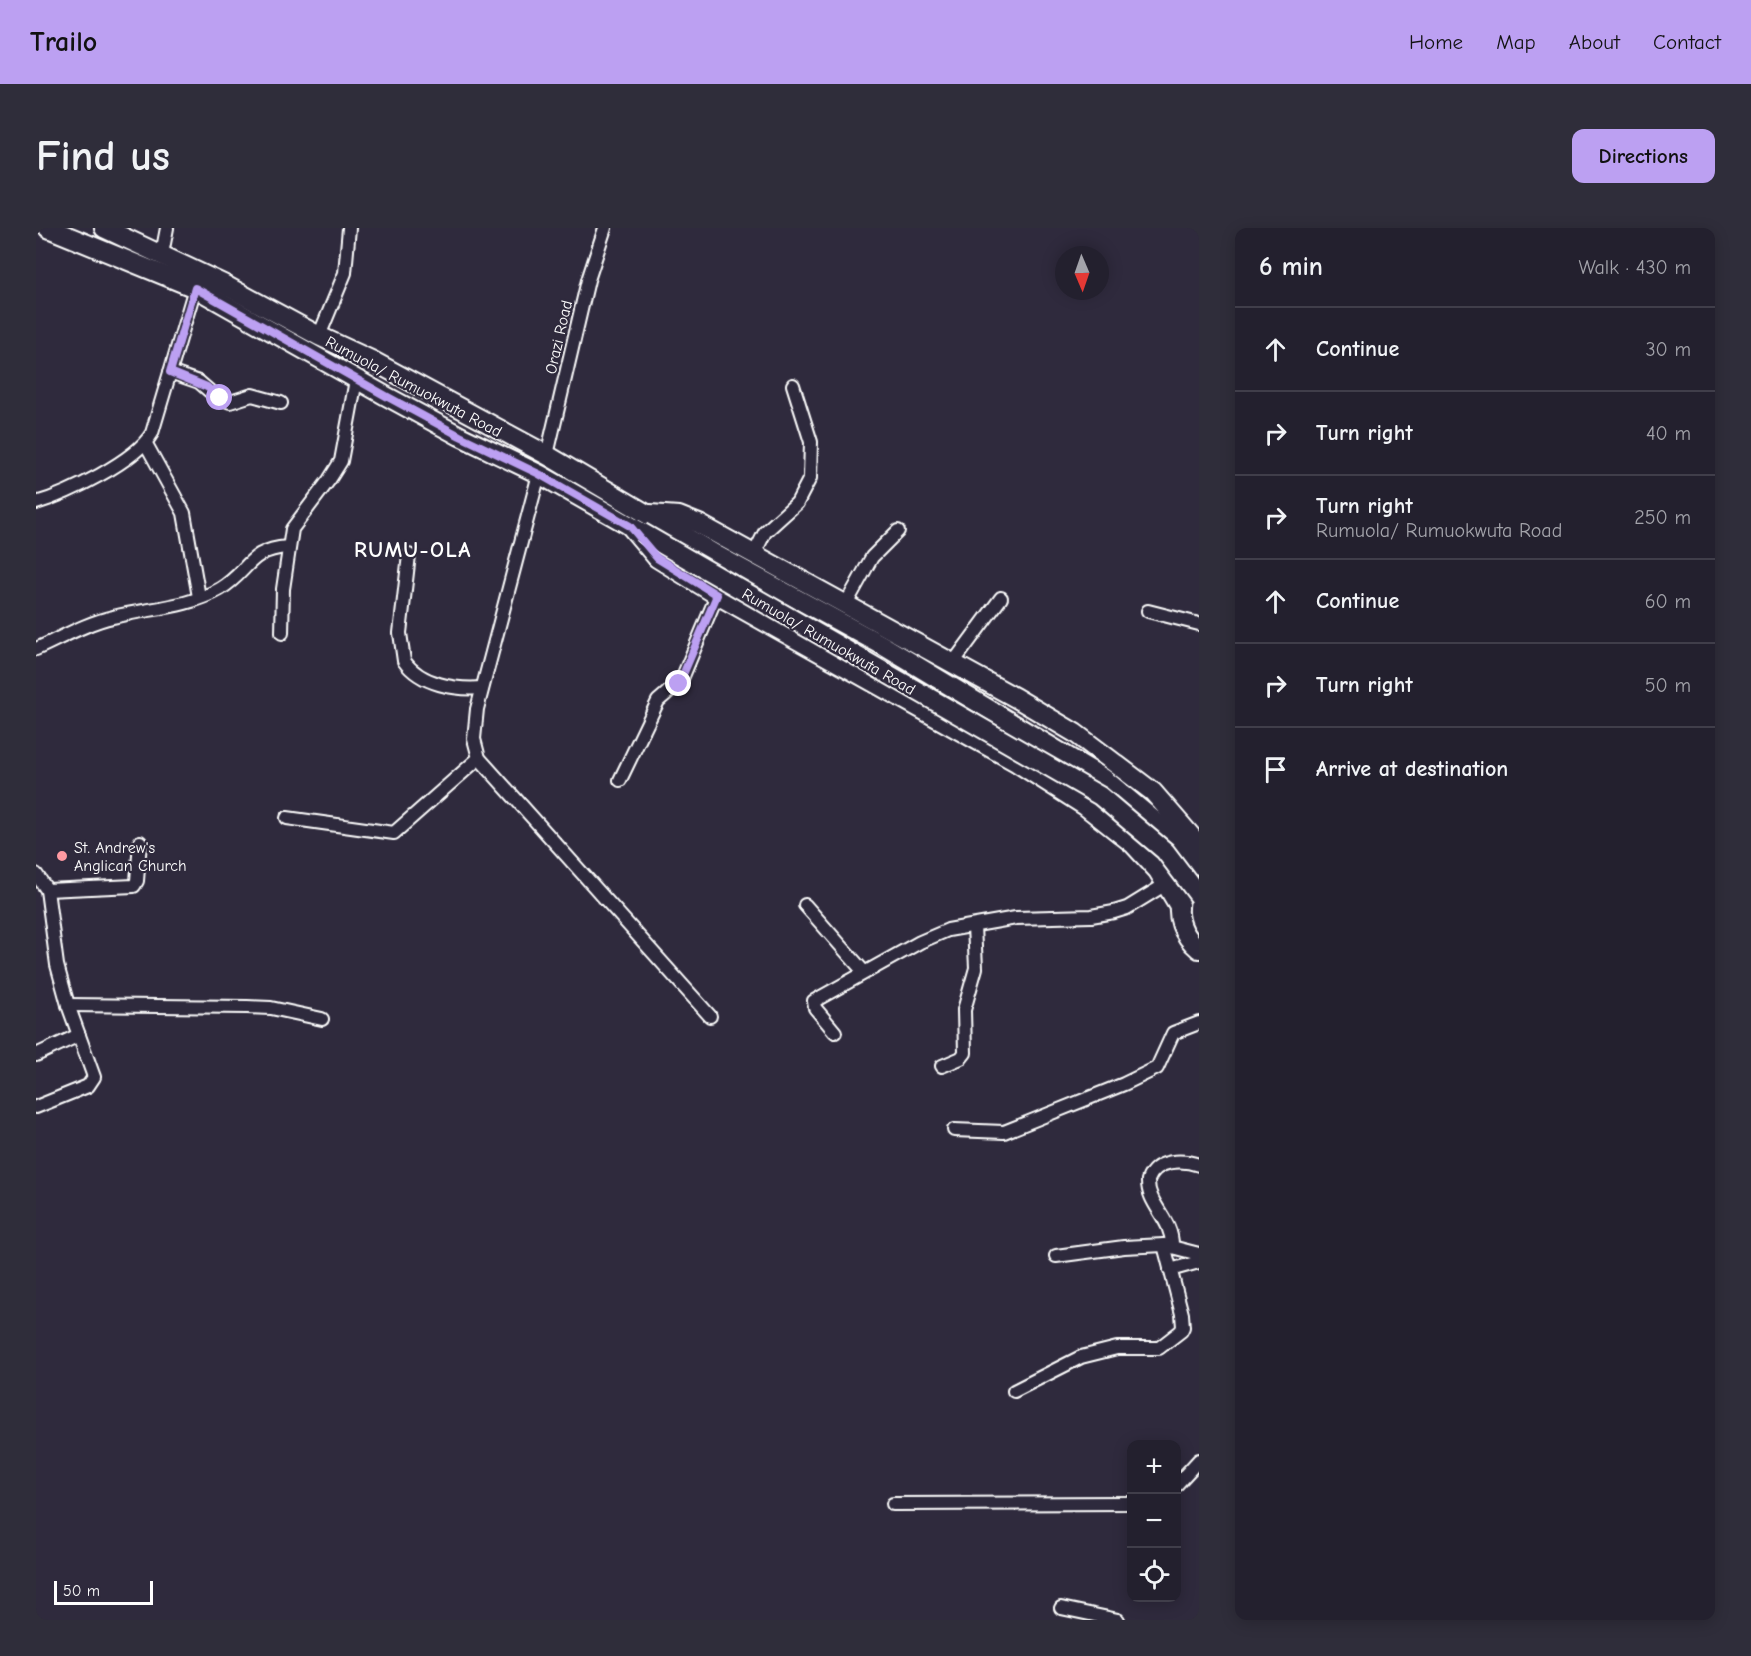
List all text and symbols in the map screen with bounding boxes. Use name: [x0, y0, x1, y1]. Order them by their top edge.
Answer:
text: Trailo: [30, 26, 97, 58]
text: Home: [1409, 30, 1463, 54]
text: Map: [1496, 30, 1536, 54]
text: About: [1569, 30, 1620, 54]
text: Contact: [1653, 30, 1721, 54]
button: Directions: [1572, 129, 1715, 183]
text: Find us: [36, 132, 170, 181]
north arrow: [1055, 246, 1109, 300]
text: 6 min: [1259, 252, 1323, 282]
text: Walk · 430 m: [1579, 256, 1691, 279]
street label: Orazi Road: [542, 299, 576, 376]
street label: Rumuola/ Rumuokwuta Road: [322, 333, 505, 441]
icon: ahead: [1259, 333, 1292, 366]
text: Continue: [1316, 336, 1399, 362]
text: 30 m: [1645, 338, 1691, 361]
route start: [206, 384, 232, 410]
icon: right: [1259, 417, 1292, 450]
text: Turn right: [1316, 420, 1413, 446]
text: 40 m: [1646, 422, 1691, 445]
text: Turn right: [1316, 493, 1413, 519]
icon: right: [1259, 501, 1292, 534]
text: 250 m: [1634, 506, 1691, 529]
text: Rumuola/ Rumuokwuta Road: [1316, 519, 1562, 542]
district label: RUMU-OLA: [354, 537, 472, 563]
street label: Rumuola/ Rumuokwuta Road: [739, 585, 918, 699]
icon: ahead: [1259, 585, 1292, 618]
text: Continue: [1316, 588, 1399, 614]
text: 60 m: [1645, 590, 1691, 613]
icon: right: [1259, 669, 1292, 702]
route end: [665, 670, 691, 696]
text: Turn right: [1316, 672, 1413, 698]
text: 50 m: [1645, 674, 1691, 697]
icon: arrive: [1259, 753, 1292, 786]
text: Arrive at destination: [1316, 756, 1508, 782]
place label: St. Andrew's Anglican Church: [74, 839, 187, 875]
marker: St. Andrew's Anglican Church: [55, 849, 69, 863]
map controls: [1127, 1440, 1181, 1602]
button: +: [1127, 1440, 1181, 1494]
button: −: [1127, 1494, 1181, 1548]
button: locate: [1127, 1548, 1181, 1602]
scale bar: [54, 1578, 153, 1606]
text: 50 m: [63, 1582, 100, 1600]

